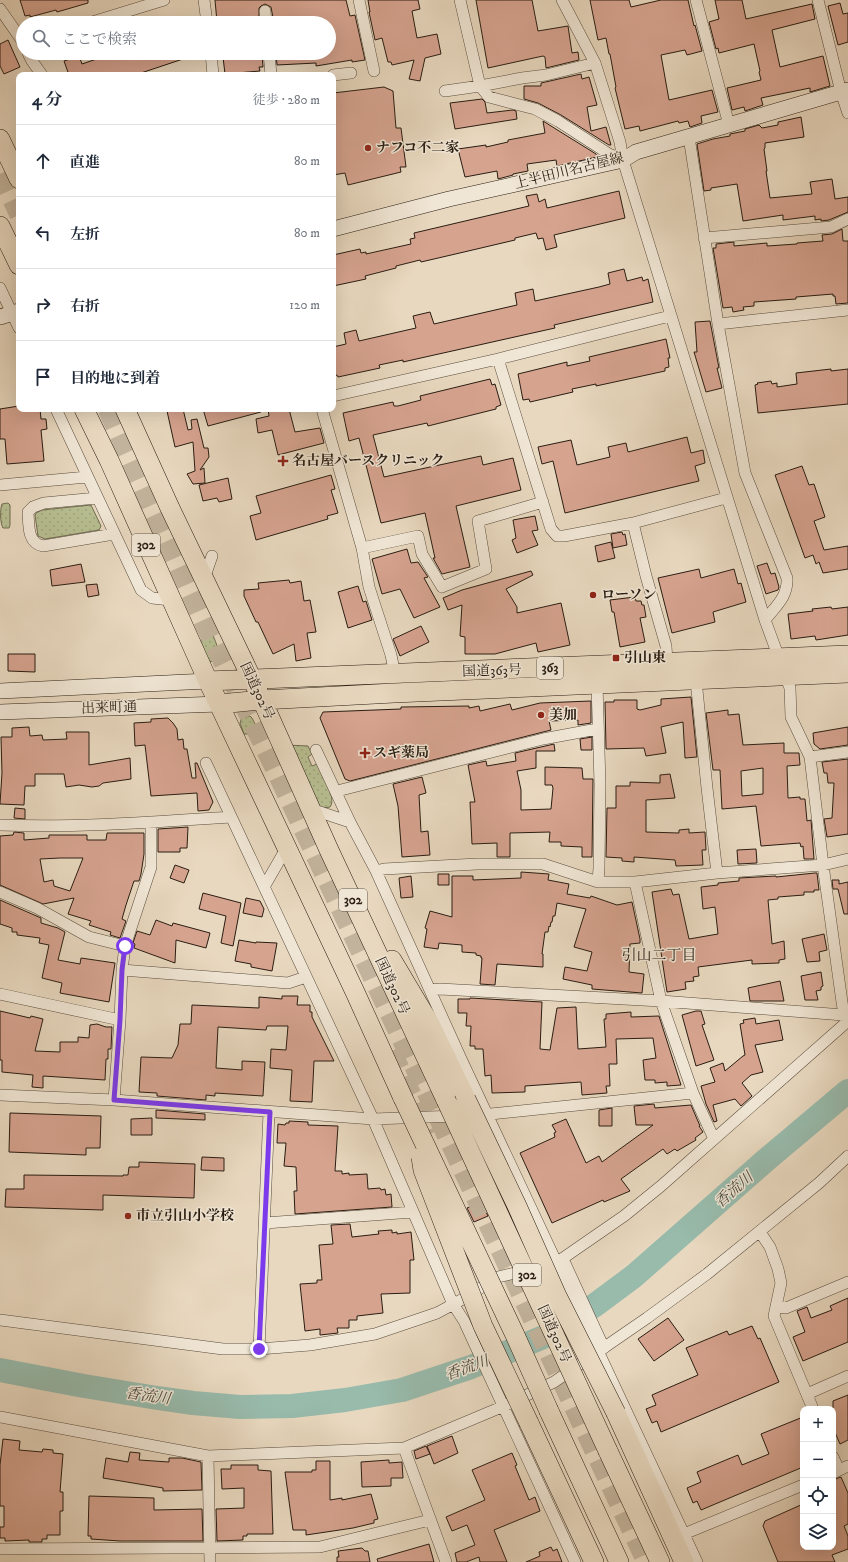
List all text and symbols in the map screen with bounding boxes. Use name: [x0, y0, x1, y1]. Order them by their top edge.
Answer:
search box: [16, 16, 336, 60]
icon: search: [30, 27, 52, 49]
text: ここで検索: [62, 30, 137, 49]
text: 4 分: [32, 89, 62, 111]
text: 徒歩 · 280 m: [253, 92, 320, 108]
place label: ナフコ不二家: [376, 139, 459, 157]
marker: ナフコ不二家: [363, 143, 373, 153]
street label: 上半田川名古屋線: [512, 149, 626, 193]
icon: ahead: [32, 150, 54, 172]
text: 直進: [70, 153, 100, 172]
text: 80 m: [294, 153, 320, 169]
icon: left: [32, 222, 54, 244]
text: 左折: [70, 225, 100, 244]
text: 80 m: [294, 225, 320, 241]
icon: right: [32, 294, 54, 316]
text: 右折: [70, 297, 100, 316]
text: 120 m: [289, 297, 320, 313]
icon: arrive: [32, 366, 54, 388]
text: 目的地に到着: [70, 369, 160, 388]
place label: 名古屋バースクリニック: [292, 452, 444, 470]
marker: 名古屋バースクリニック: [277, 455, 289, 467]
road number: 302: [132, 534, 160, 556]
place label: ローソン: [601, 586, 656, 604]
marker: ローソン: [588, 590, 598, 600]
place label: 引山東: [624, 649, 666, 667]
marker: 引山東: [611, 653, 621, 663]
road number: 363: [537, 657, 563, 679]
street label: 国道302号: [236, 659, 278, 723]
street label: 国道363号: [462, 661, 522, 681]
street label: 出来町通: [81, 698, 137, 718]
place label: 美加: [549, 706, 577, 724]
marker: 美加: [536, 710, 546, 720]
place label: スギ薬局: [373, 744, 429, 762]
marker: スギ薬局: [360, 748, 370, 758]
road number: 302: [339, 889, 367, 911]
route start: [116, 937, 134, 955]
district label: 引山二丁目: [621, 946, 697, 965]
street label: 国道302号: [371, 954, 413, 1018]
water label: 香流川: [711, 1167, 759, 1212]
place label: 市立引山小学校: [136, 1207, 234, 1225]
marker: 市立引山小学校: [123, 1211, 133, 1221]
road number: 302: [513, 1264, 541, 1286]
street label: 国道302号: [533, 1302, 575, 1366]
route end: [250, 1340, 268, 1358]
water label: 香流川: [443, 1351, 493, 1385]
water label: 香流川: [124, 1383, 174, 1409]
map controls: [800, 1406, 836, 1550]
button: +: [800, 1406, 836, 1442]
button: −: [800, 1442, 836, 1478]
button: locate: [800, 1478, 836, 1514]
button: layers: [800, 1514, 836, 1550]

